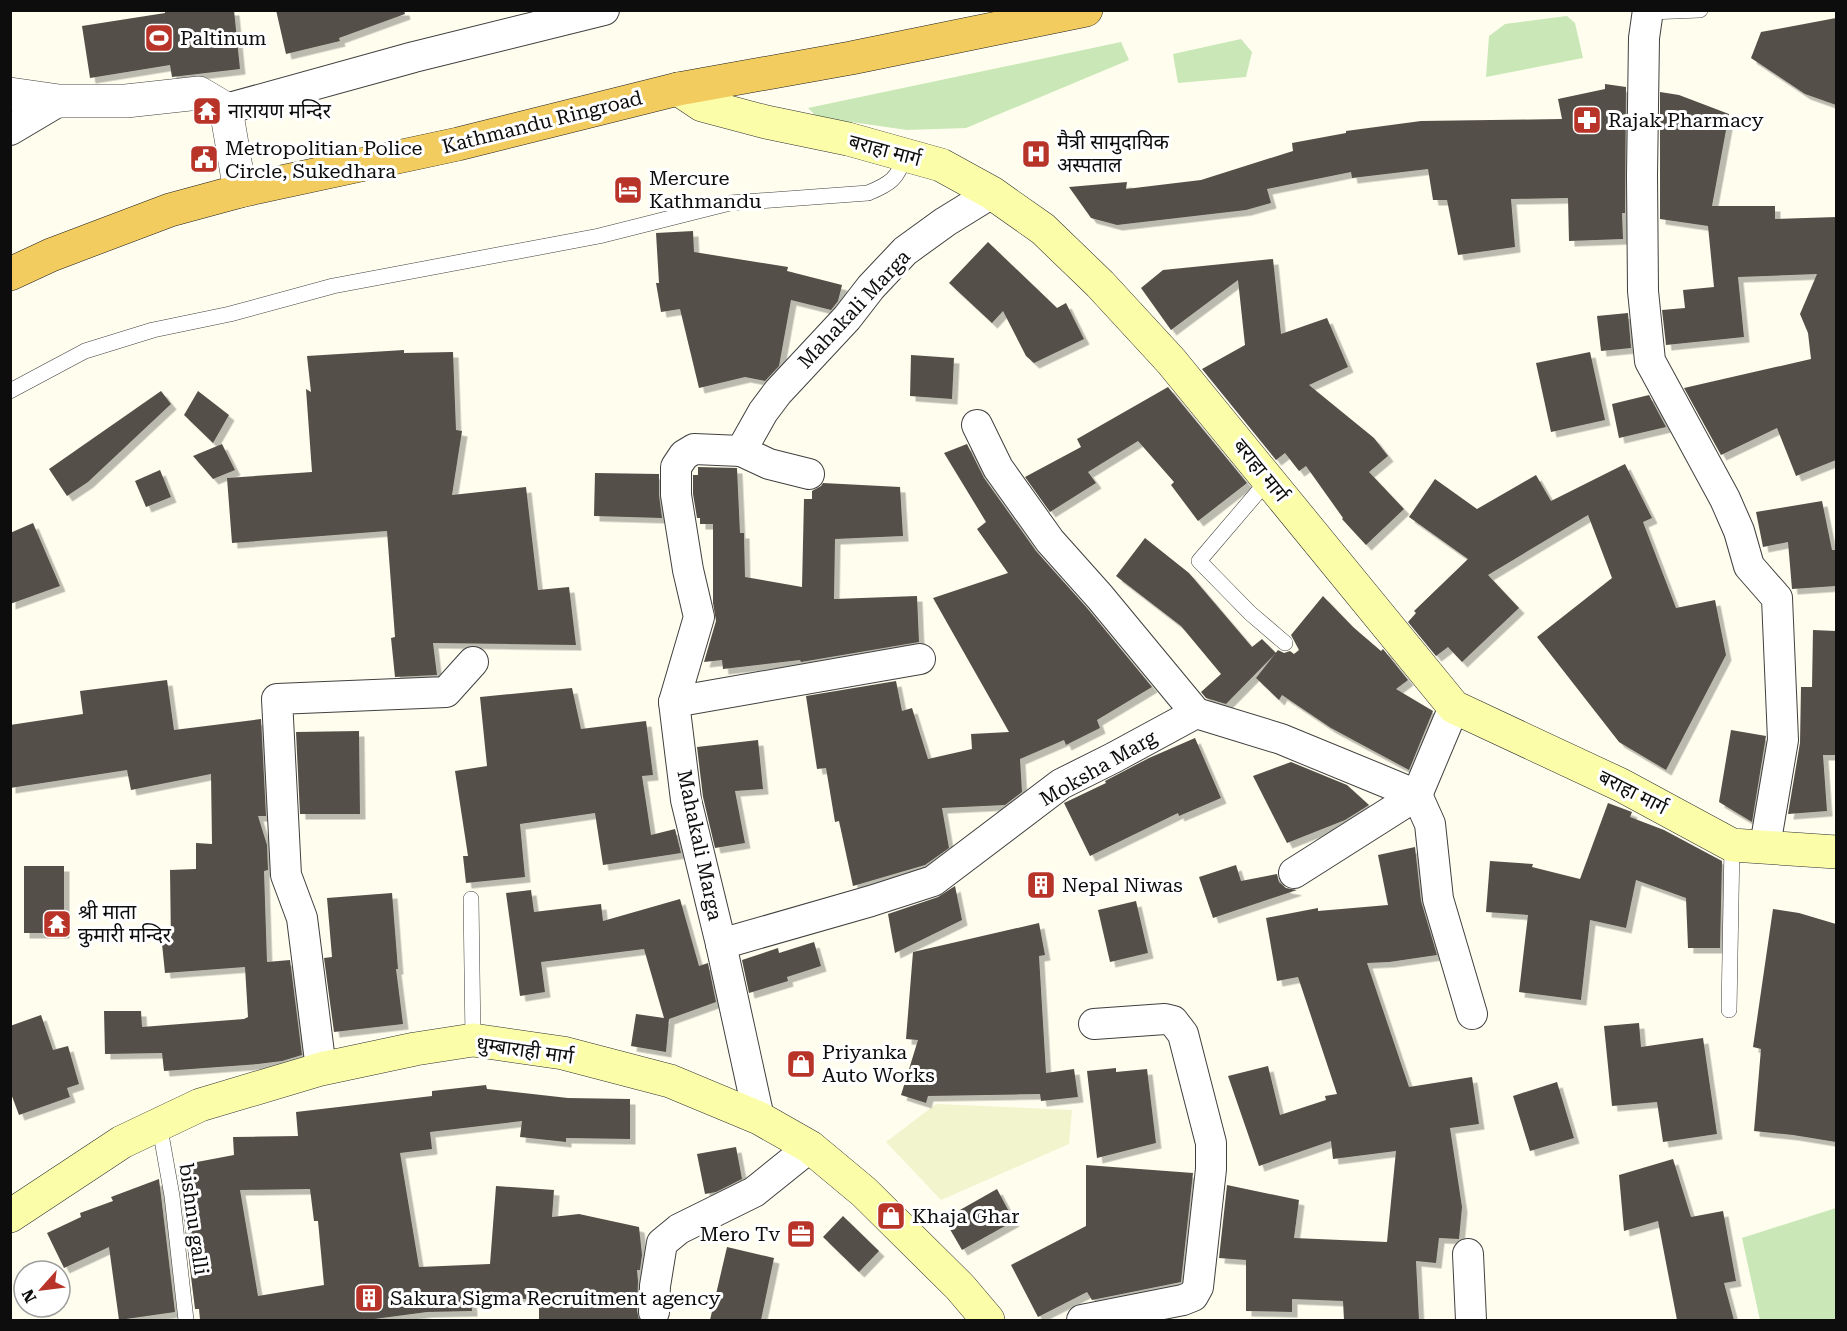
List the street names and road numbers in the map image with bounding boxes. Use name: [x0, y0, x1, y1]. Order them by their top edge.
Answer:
street label: Kathmandu Ringroad: [439, 85, 645, 159]
street label: बराहा मार्ग: [846, 129, 925, 171]
street label: Mahakali Marga: [793, 245, 915, 373]
street label: बराहा मार्ग: [1228, 434, 1294, 507]
street label: Moksha Marg: [1035, 725, 1161, 811]
street label: बराहा मार्ग: [1595, 764, 1672, 820]
street label: Mahakali Marga: [672, 767, 728, 923]
street label: धुम्बाराही मार्ग: [475, 1031, 576, 1070]
street label: bishnu galli: [174, 1162, 214, 1276]

